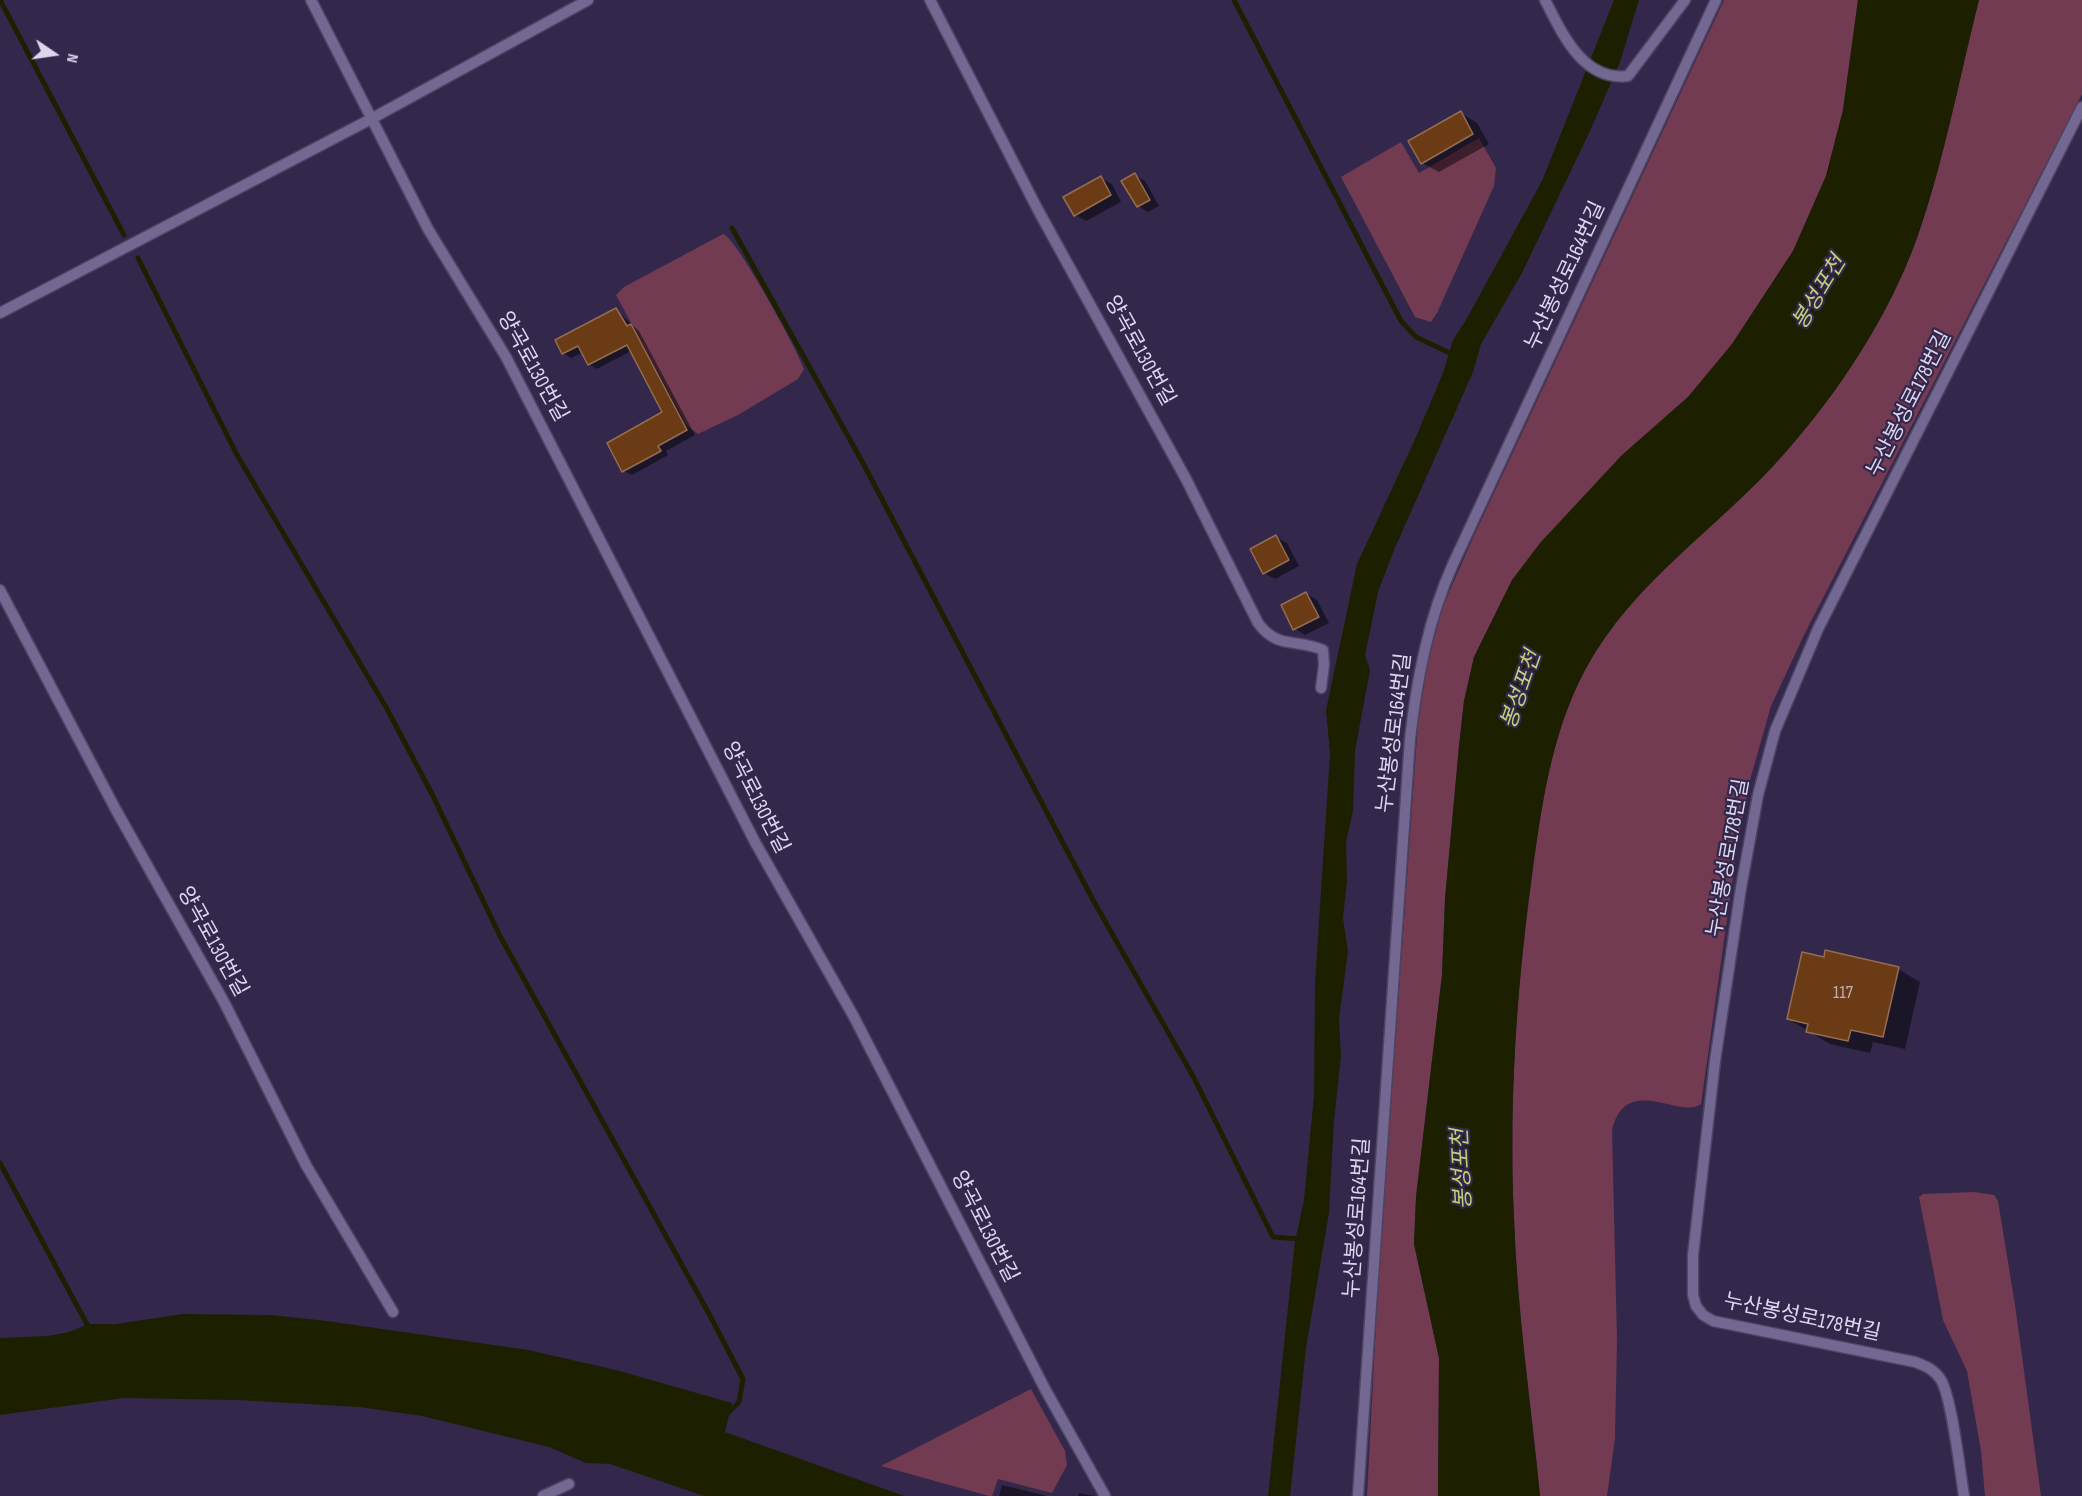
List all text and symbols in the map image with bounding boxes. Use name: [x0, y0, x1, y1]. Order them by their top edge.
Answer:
north arrow: [24, 24, 84, 84]
text: N: [62, 52, 82, 64]
street label: 누산봉성로164번길: [1521, 198, 1611, 354]
water label: 봉성포천: [1788, 252, 1852, 334]
street label: 양곡로130번길: [1098, 291, 1180, 411]
street label: 양곡로130번길: [491, 307, 573, 427]
street label: 누산봉성로178번길: [1862, 327, 1958, 481]
water label: 봉성포천: [1496, 647, 1548, 733]
street label: 누산봉성로164번길: [1373, 652, 1417, 814]
street label: 양곡로130번길: [716, 738, 794, 858]
street label: 누산봉성로178번길: [1703, 777, 1755, 939]
street label: 양곡로130번길: [171, 882, 253, 1002]
house number: 117: [1833, 982, 1853, 1004]
water label: 봉성포천: [1448, 1128, 1478, 1210]
street label: 누산봉성로164번길: [1340, 1137, 1376, 1299]
street label: 양곡로130번길: [945, 1167, 1023, 1287]
street label: 누산봉성로178번길: [1721, 1289, 1883, 1347]

